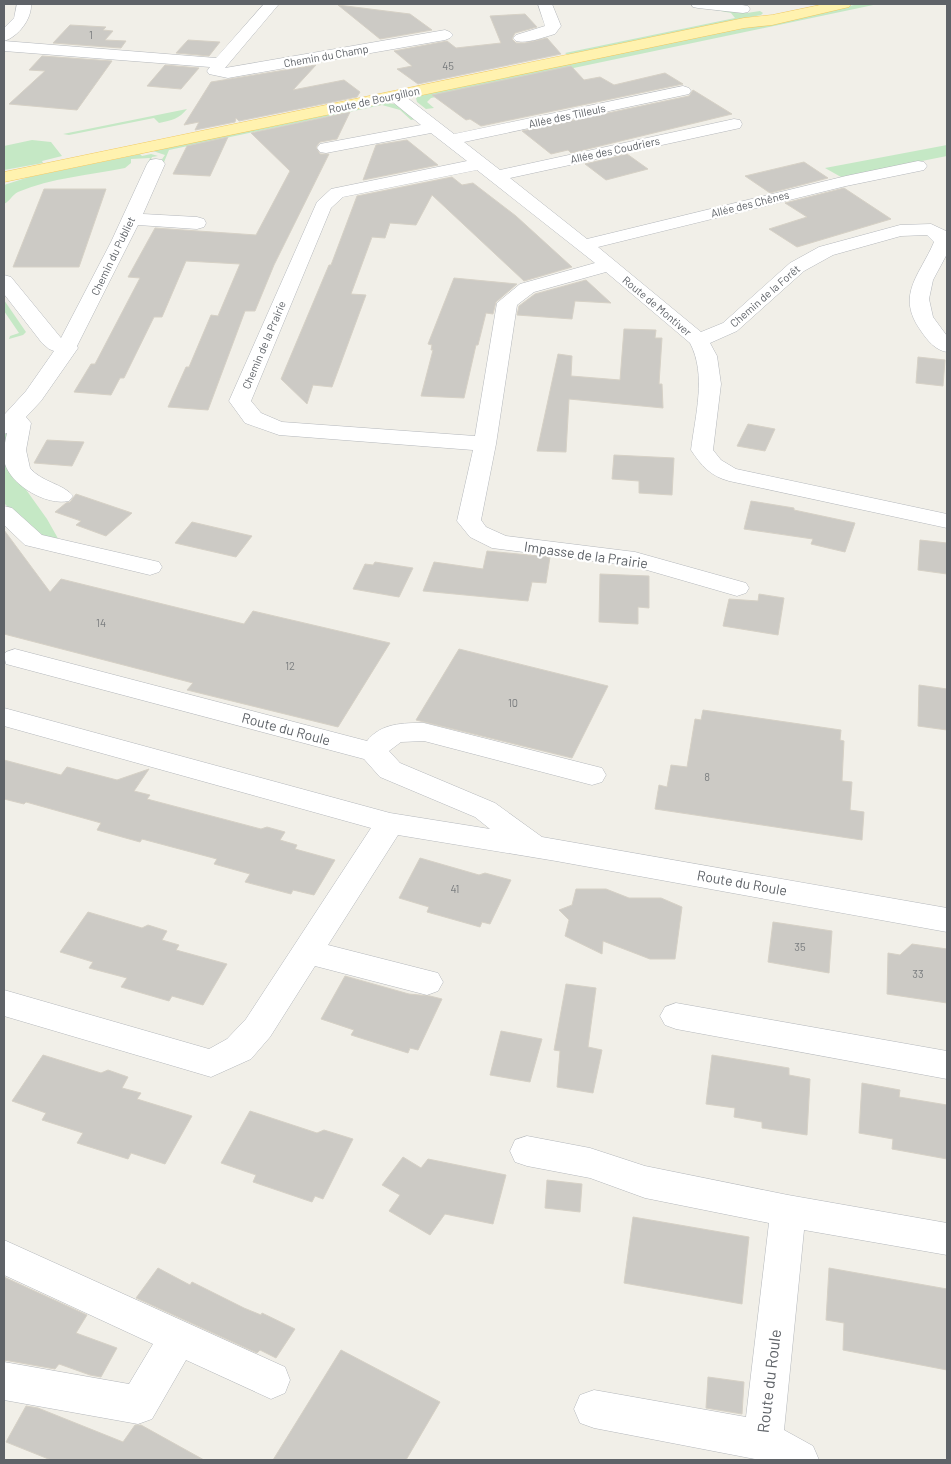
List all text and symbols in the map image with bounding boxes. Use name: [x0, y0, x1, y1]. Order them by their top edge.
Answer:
house number: 1: [89, 28, 93, 41]
street label: Chemin du Champ: [282, 42, 369, 69]
house number: 45: [442, 59, 454, 72]
street label: Route de Bourgillon: [327, 83, 421, 116]
street label: Allée des Tilleuls: [527, 101, 607, 130]
street label: Allée des Coudriers: [569, 134, 661, 165]
street label: Allée des Chênes: [709, 188, 790, 220]
street label: Chemin du Publiet: [88, 214, 137, 297]
street label: Chemin de la Forêt: [727, 262, 802, 330]
street label: Route de Montiver: [620, 273, 694, 338]
street label: Chemin de la Prairie: [239, 299, 288, 391]
street label: Impasse de la Prairie: [523, 537, 649, 572]
house number: 14: [96, 616, 106, 629]
house number: 12: [285, 659, 295, 672]
house number: 10: [508, 696, 518, 709]
street label: Route du Roule: [240, 709, 332, 749]
house number: 8: [704, 770, 710, 783]
street label: Route du Roule: [696, 866, 788, 899]
house number: 41: [451, 882, 459, 895]
house number: 35: [794, 940, 806, 953]
house number: 33: [912, 967, 924, 980]
street label: Route du Roule: [753, 1328, 784, 1434]

